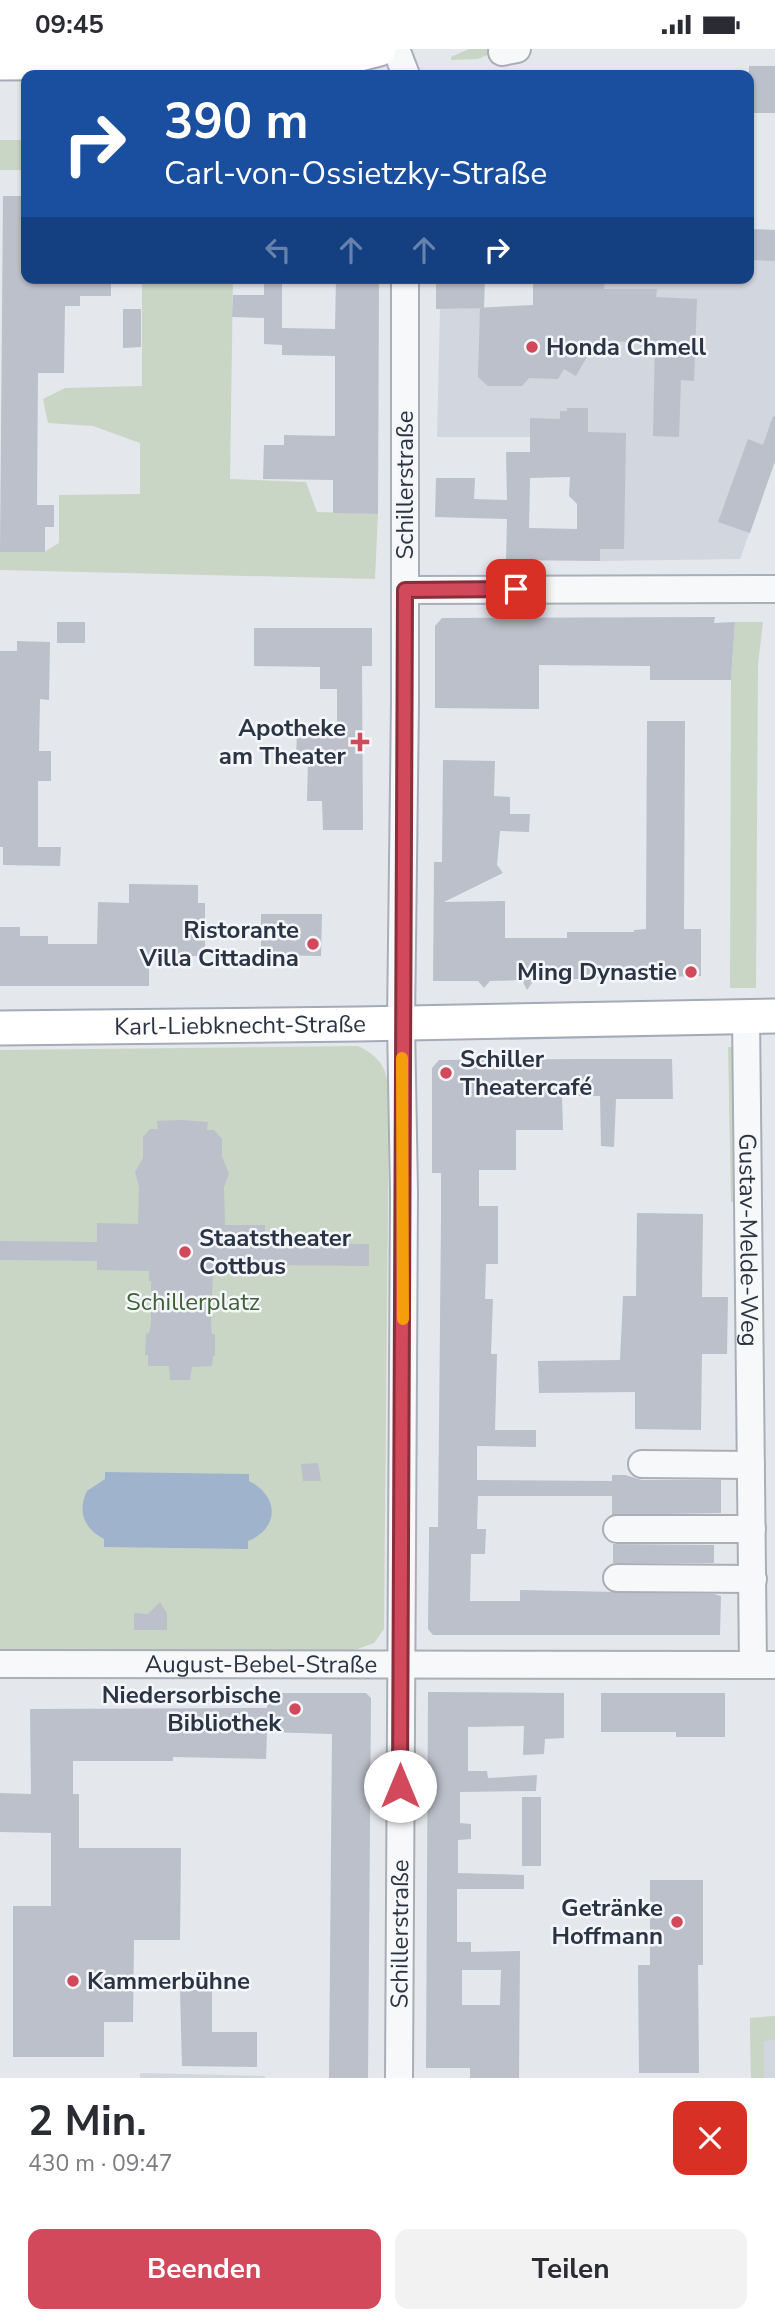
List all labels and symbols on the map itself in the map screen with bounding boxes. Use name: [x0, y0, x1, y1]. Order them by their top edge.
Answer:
place label: Honda Chmell: [546, 331, 706, 363]
marker: Honda Chmell: [524, 339, 540, 355]
street label: Schillerstraße: [389, 411, 421, 559]
pin: [486, 559, 546, 619]
place label: Apotheke am Theater: [219, 712, 347, 772]
marker: Apotheke am Theater: [352, 734, 368, 750]
place label: Ristorante Villa Cittadina: [139, 914, 299, 974]
marker: Ristorante Villa Cittadina: [305, 936, 321, 952]
place label: Ming Dynastie: [517, 956, 677, 988]
marker: Ming Dynastie: [683, 964, 699, 980]
street label: Karl-Liebknecht-Straße: [114, 1008, 366, 1043]
place label: Schiller Theatercafé: [460, 1043, 592, 1103]
marker: Schiller Theatercafé: [438, 1065, 454, 1081]
street label: Gustav-Melde-Weg: [731, 1133, 766, 1347]
place label: Staatstheater Cottbus: [199, 1222, 352, 1282]
marker: Staatstheater Cottbus: [177, 1244, 193, 1260]
park label: Schillerplatz: [126, 1286, 260, 1318]
street label: August-Bebel-Straße: [145, 1648, 377, 1680]
place label: Niedersorbische Bibliothek: [102, 1679, 282, 1739]
marker: Niedersorbische Bibliothek: [287, 1701, 303, 1717]
position arrow: [363, 1749, 437, 1823]
street label: Schillerstraße: [383, 1859, 416, 2009]
place label: Getränke Hoffmann: [552, 1892, 663, 1952]
marker: Getränke Hoffmann: [669, 1914, 685, 1930]
place label: Kammerbühne: [87, 1965, 250, 1997]
marker: Kammerbühne: [65, 1973, 81, 1989]

